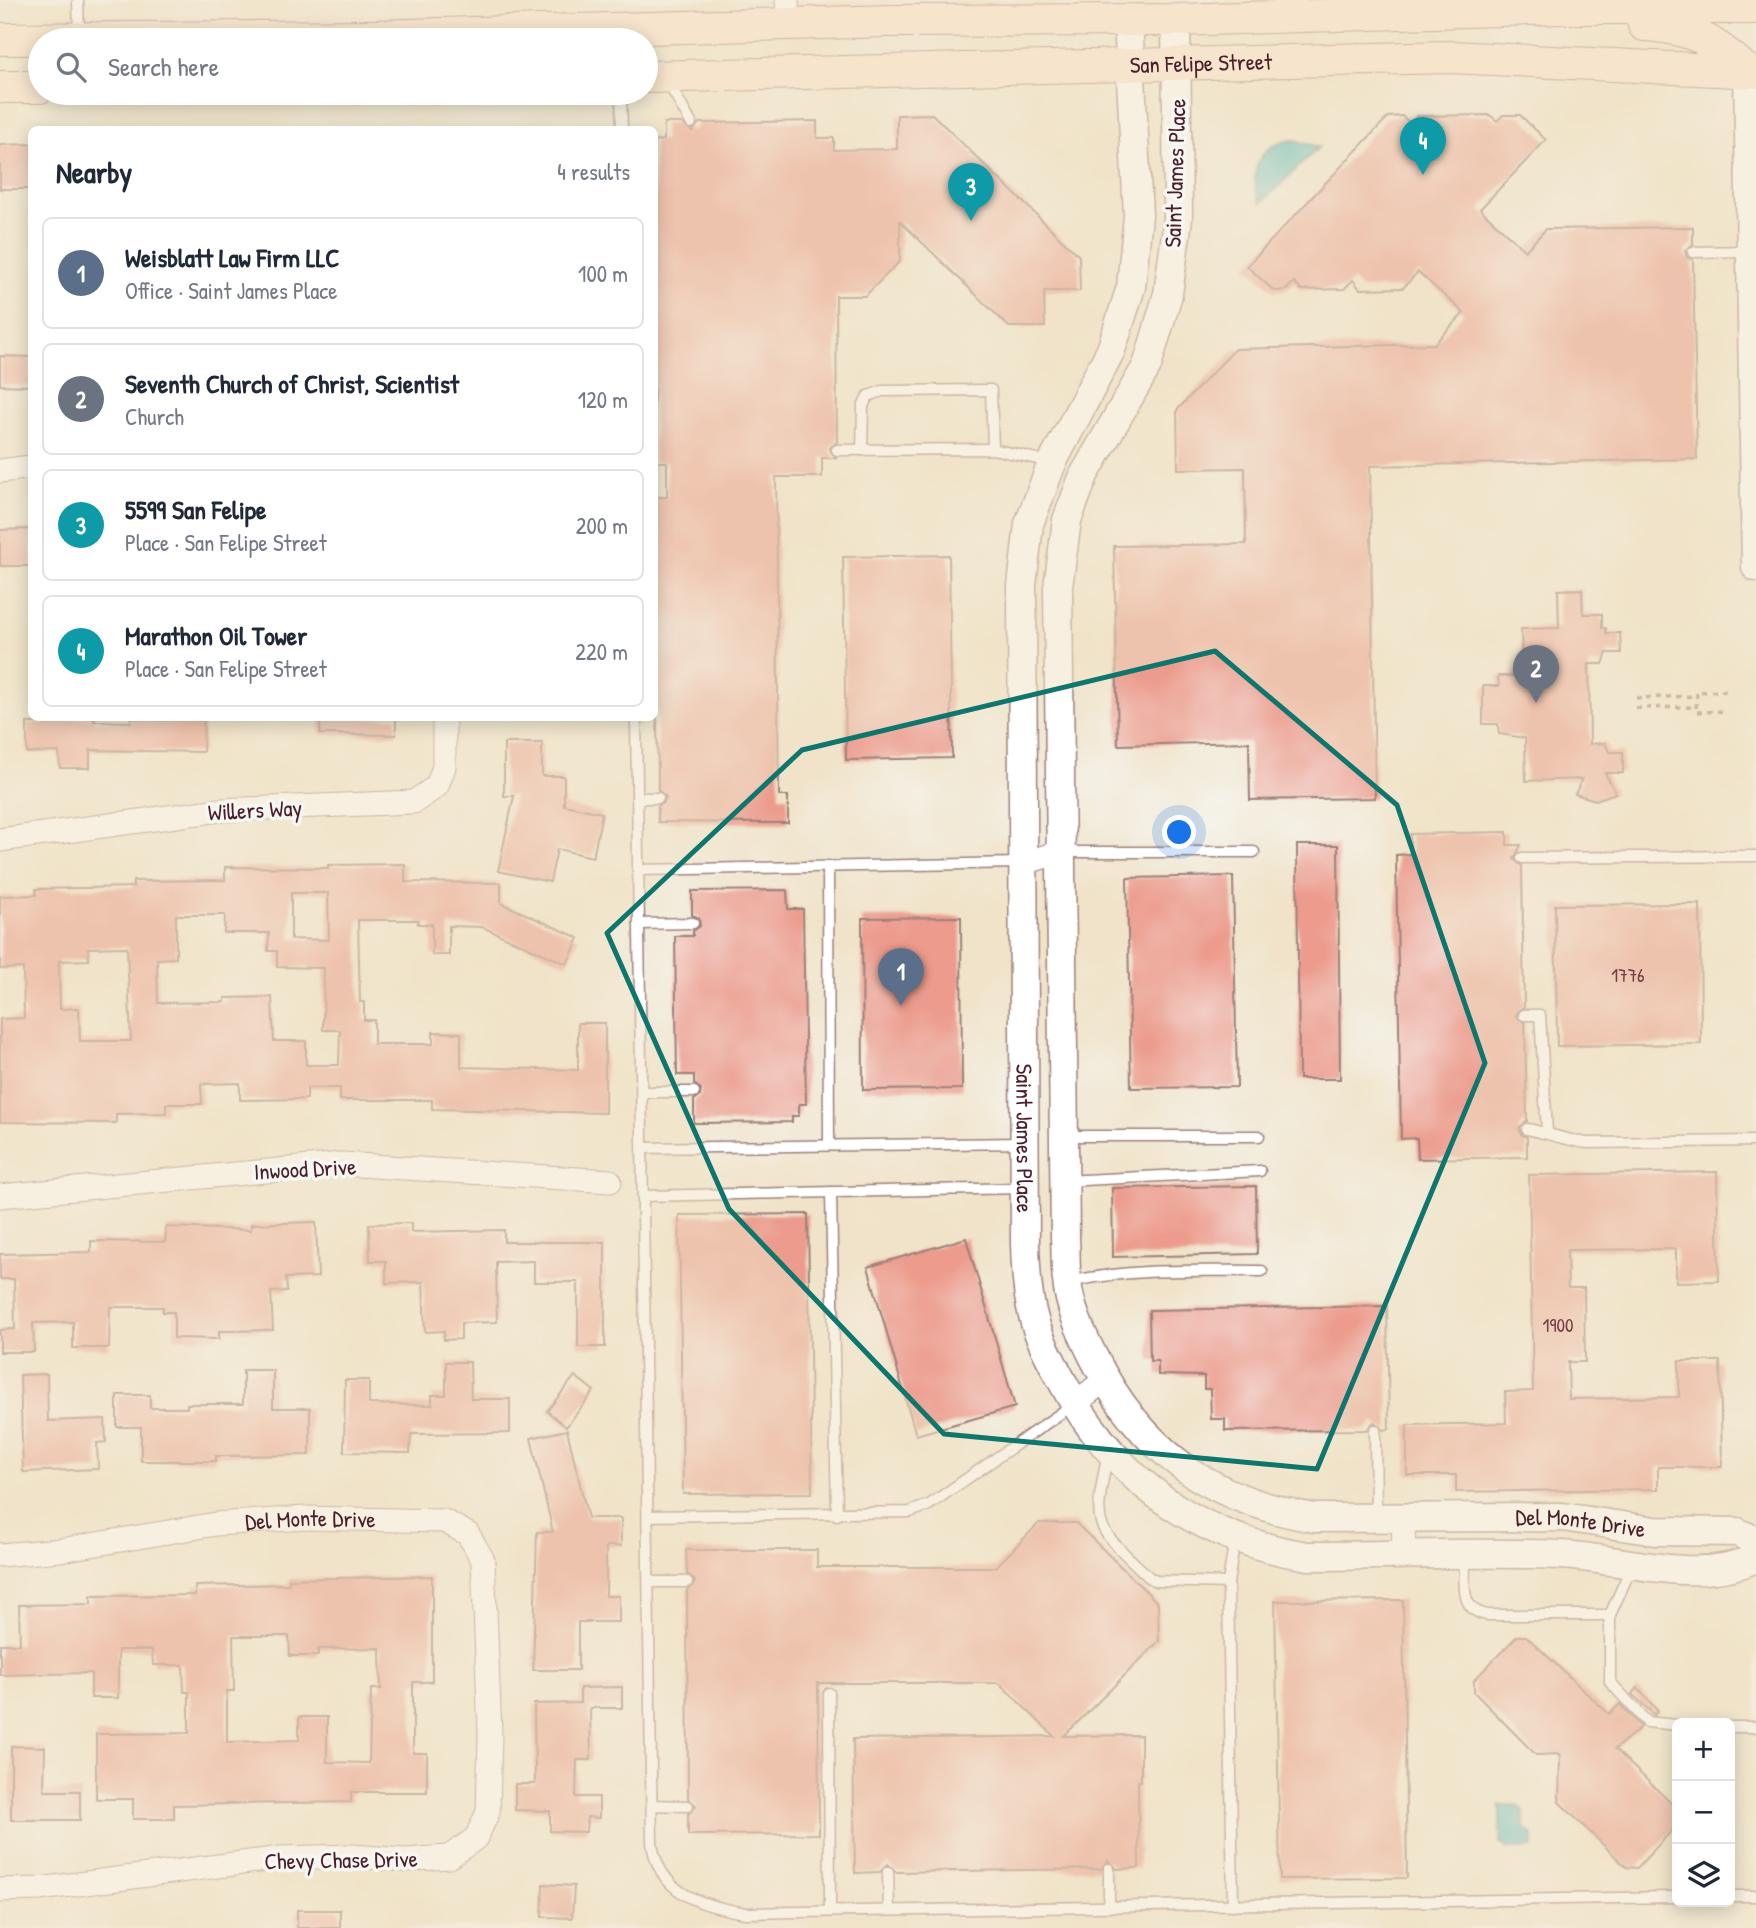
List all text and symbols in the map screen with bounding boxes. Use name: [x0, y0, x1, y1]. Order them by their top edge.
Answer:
search box: [28, 28, 658, 105]
street label: San Felipe Street: [1129, 45, 1273, 80]
icon: search: [52, 48, 90, 86]
text: Search here: [108, 49, 219, 84]
street label: Saint James Place: [1156, 98, 1193, 248]
pin: 4: [1400, 117, 1446, 175]
text: Nearby: [56, 152, 132, 192]
text: 4 results: [557, 156, 630, 187]
pin: 3: [948, 163, 994, 221]
text: Weisblatt Law Firm LLC: [125, 240, 340, 275]
text: 1: [77, 258, 85, 289]
text: 100 m: [578, 258, 628, 289]
text: Office · Saint James Place: [125, 275, 337, 306]
text: Seventh Church of Christ, Scientist: [125, 366, 459, 401]
text: 2: [76, 384, 86, 415]
text: 120 m: [578, 384, 628, 415]
text: Church: [125, 401, 184, 432]
text: 5599 San Felipe: [125, 492, 266, 527]
text: 3: [76, 510, 86, 541]
text: 200 m: [576, 510, 628, 541]
text: Place · San Felipe Street: [125, 527, 327, 558]
text: Marathon Oil Tower: [125, 618, 307, 653]
text: 4: [77, 636, 85, 667]
text: 220 m: [575, 636, 628, 667]
pin: 2: [1513, 645, 1559, 703]
text: Place · San Felipe Street: [125, 653, 327, 684]
street label: Willers Way: [207, 792, 303, 827]
your location: [1162, 815, 1196, 849]
pin: 1: [878, 948, 924, 1006]
house number: 1776: [1611, 962, 1645, 988]
street label: Saint James Place: [1009, 1064, 1041, 1213]
street label: Inwood Drive: [253, 1150, 357, 1187]
house number: 1900: [1543, 1312, 1573, 1338]
street label: Del Monte Drive: [1516, 1501, 1648, 1544]
street label: Del Monte Drive: [244, 1502, 376, 1537]
map controls: [1672, 1718, 1735, 1907]
button: +: [1672, 1718, 1735, 1781]
button: −: [1672, 1781, 1735, 1844]
street label: Chevy Chase Drive: [264, 1843, 418, 1876]
button: layers: [1672, 1844, 1735, 1907]

